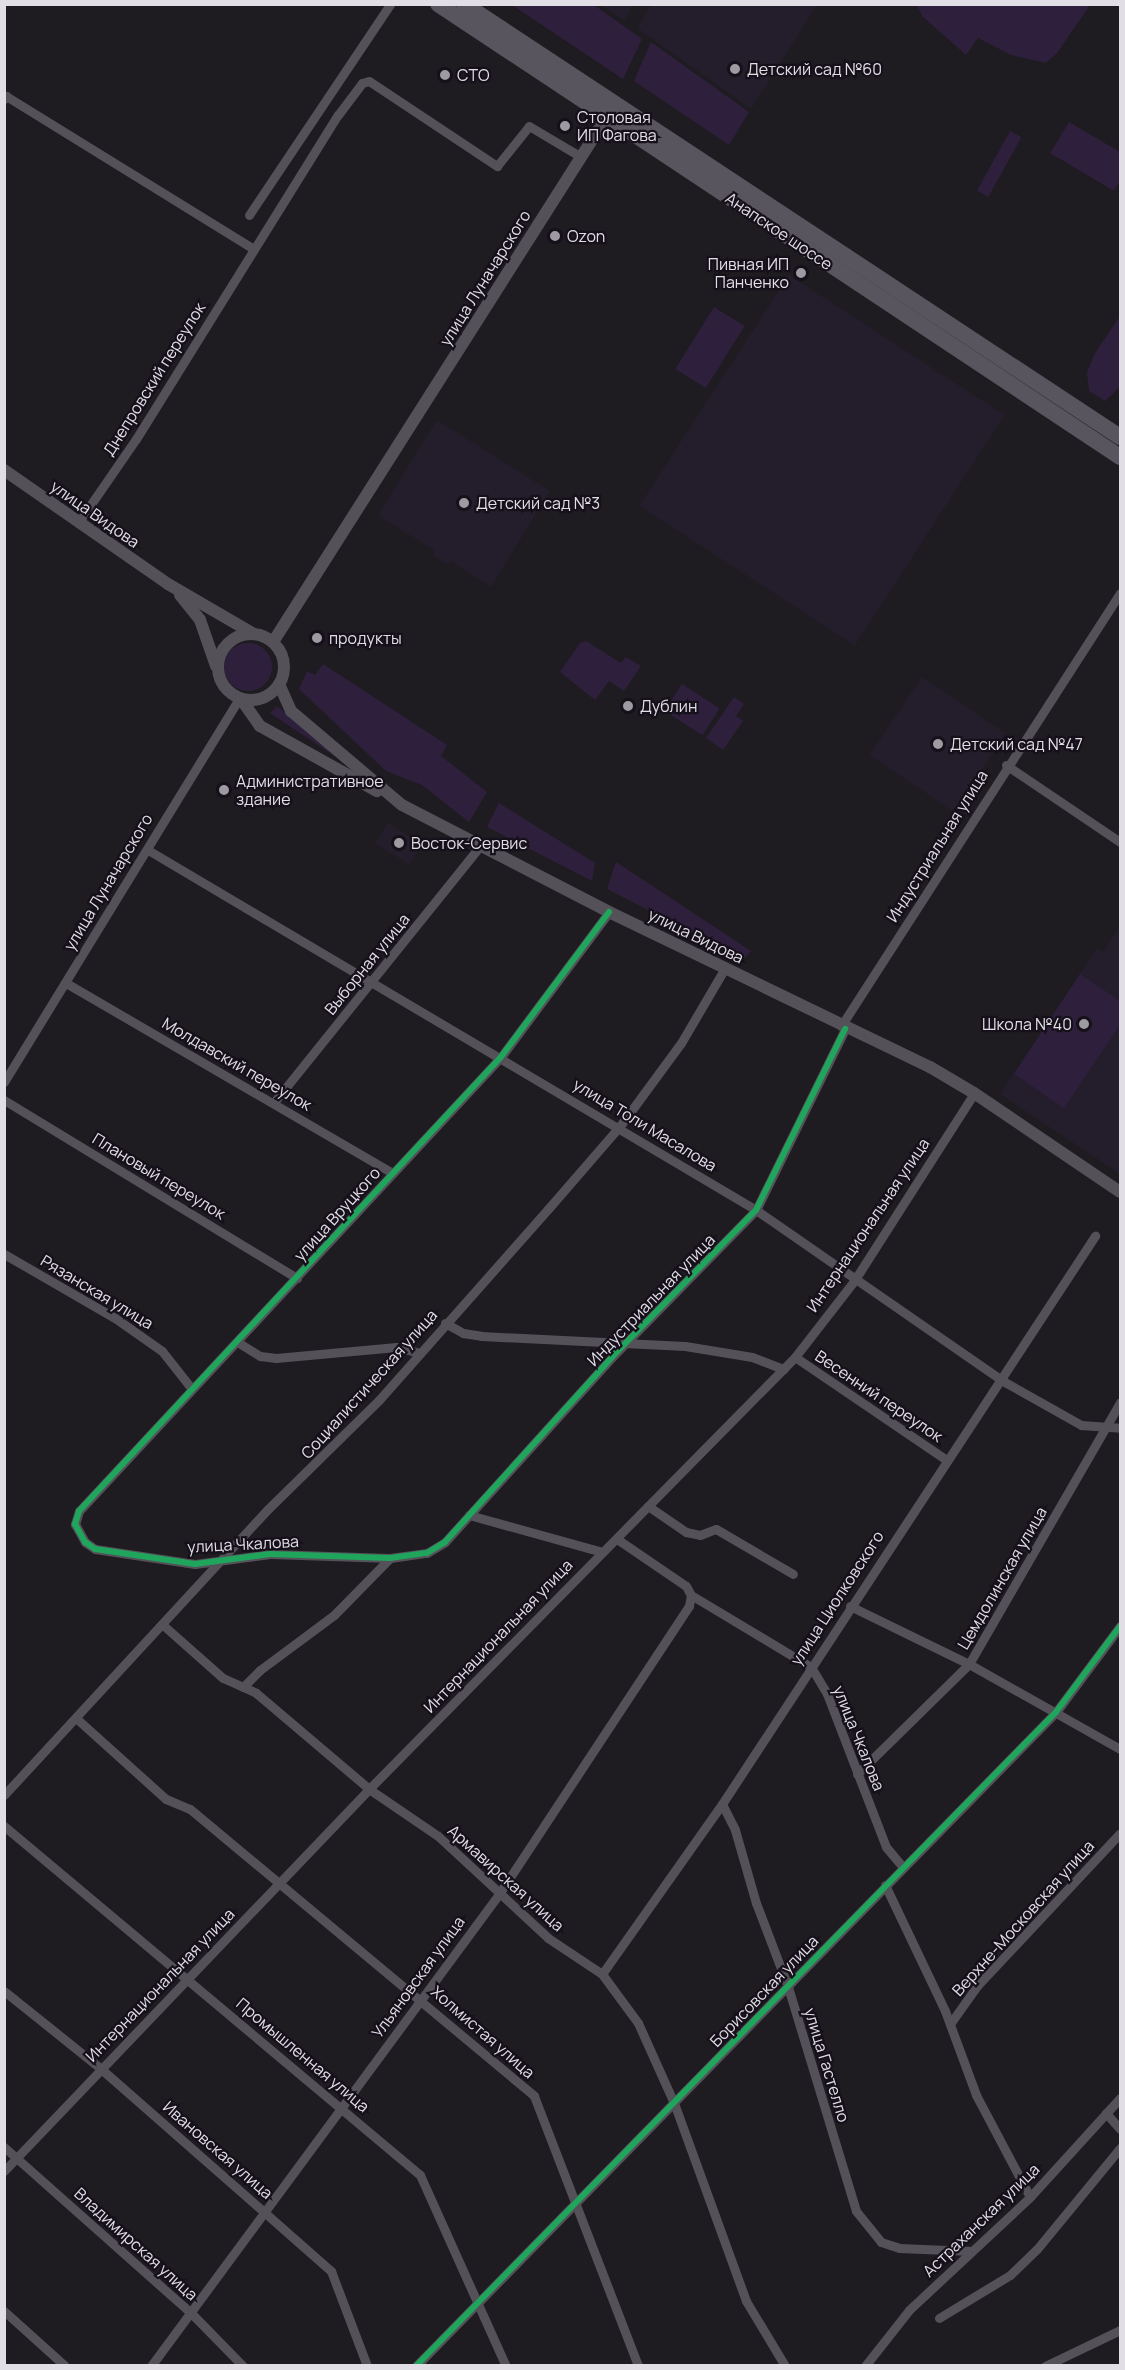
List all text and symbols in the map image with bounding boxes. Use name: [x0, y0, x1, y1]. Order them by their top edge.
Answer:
place label: Детский сад №60: [747, 59, 882, 79]
marker: Детский сад №60: [728, 62, 742, 76]
place label: СТО: [457, 65, 490, 85]
marker: СТО: [438, 68, 452, 82]
place label: Столовая ИП Фагова: [577, 107, 657, 145]
marker: Столовая ИП Фагова: [558, 119, 572, 133]
street label: Анапское шоссе: [722, 188, 836, 274]
street label: улица Луначарского: [435, 207, 535, 349]
place label: Ozon: [567, 226, 605, 246]
marker: Ozon: [548, 229, 562, 243]
place label: Пивная ИП Панченко: [708, 254, 789, 292]
marker: Пивная ИП Панченко: [794, 266, 808, 280]
street label: Днепровский переулок: [99, 299, 209, 459]
street label: улица Видова: [47, 476, 143, 552]
place label: Детский сад №3: [476, 493, 600, 513]
marker: Детский сад №3: [457, 496, 471, 510]
place label: продукты: [329, 628, 402, 648]
marker: продукты: [310, 631, 324, 645]
place label: Дублин: [640, 696, 697, 716]
marker: Дублин: [621, 699, 635, 713]
place label: Детский сад №47: [950, 734, 1083, 754]
marker: Детский сад №47: [931, 737, 945, 751]
street label: Индустриальная улица: [882, 767, 992, 925]
place label: Административное здание: [236, 771, 384, 809]
marker: Административное здание: [217, 783, 231, 797]
street label: улица Луначарского: [60, 810, 156, 954]
place label: Восток-Сервис: [411, 833, 527, 853]
marker: Восток-Сервис: [392, 836, 406, 850]
street label: улица Видова: [645, 905, 747, 967]
street label: Выборная улица: [320, 910, 414, 1018]
street label: Молдавский переулок: [159, 1013, 315, 1115]
place label: Школа №40: [982, 1014, 1072, 1034]
marker: Школа №40: [1077, 1017, 1091, 1031]
street label: улица Толи Масалова: [570, 1075, 720, 1175]
street label: Плановый переулок: [89, 1129, 229, 1223]
street label: Интернациональная улица: [803, 1134, 933, 1316]
street label: улица Вруцкого: [290, 1163, 384, 1265]
street label: Индустриальная улица: [583, 1230, 719, 1370]
street label: Рязанская улица: [37, 1251, 157, 1333]
street label: Социалистическая улица: [297, 1306, 441, 1462]
street label: Весенний переулок: [812, 1346, 946, 1446]
street label: Цемдолинская улица: [953, 1503, 1051, 1653]
street label: улица Циолковского: [786, 1527, 888, 1669]
street label: улица Чкалова: [187, 1531, 299, 1557]
street label: Интернациональная улица: [420, 1555, 576, 1717]
street label: улица Чкалова: [829, 1683, 889, 1793]
street label: Армавирская улица: [444, 1821, 568, 1935]
street label: Верхне-Московская улица: [948, 1836, 1098, 2000]
street label: Интернациональная улица: [82, 1904, 238, 2066]
street label: Ульяновская улица: [367, 1912, 469, 2042]
street label: Борисовская улица: [706, 1931, 822, 2051]
street label: Холмистая улица: [427, 1982, 539, 2082]
street label: Промышленная улица: [233, 1994, 373, 2116]
street label: улица Гастелло: [800, 2005, 854, 2125]
street label: Ивановская улица: [159, 2097, 277, 2203]
street label: Астраханская улица: [919, 2159, 1043, 2281]
street label: Владимирская улица: [70, 2184, 202, 2304]

